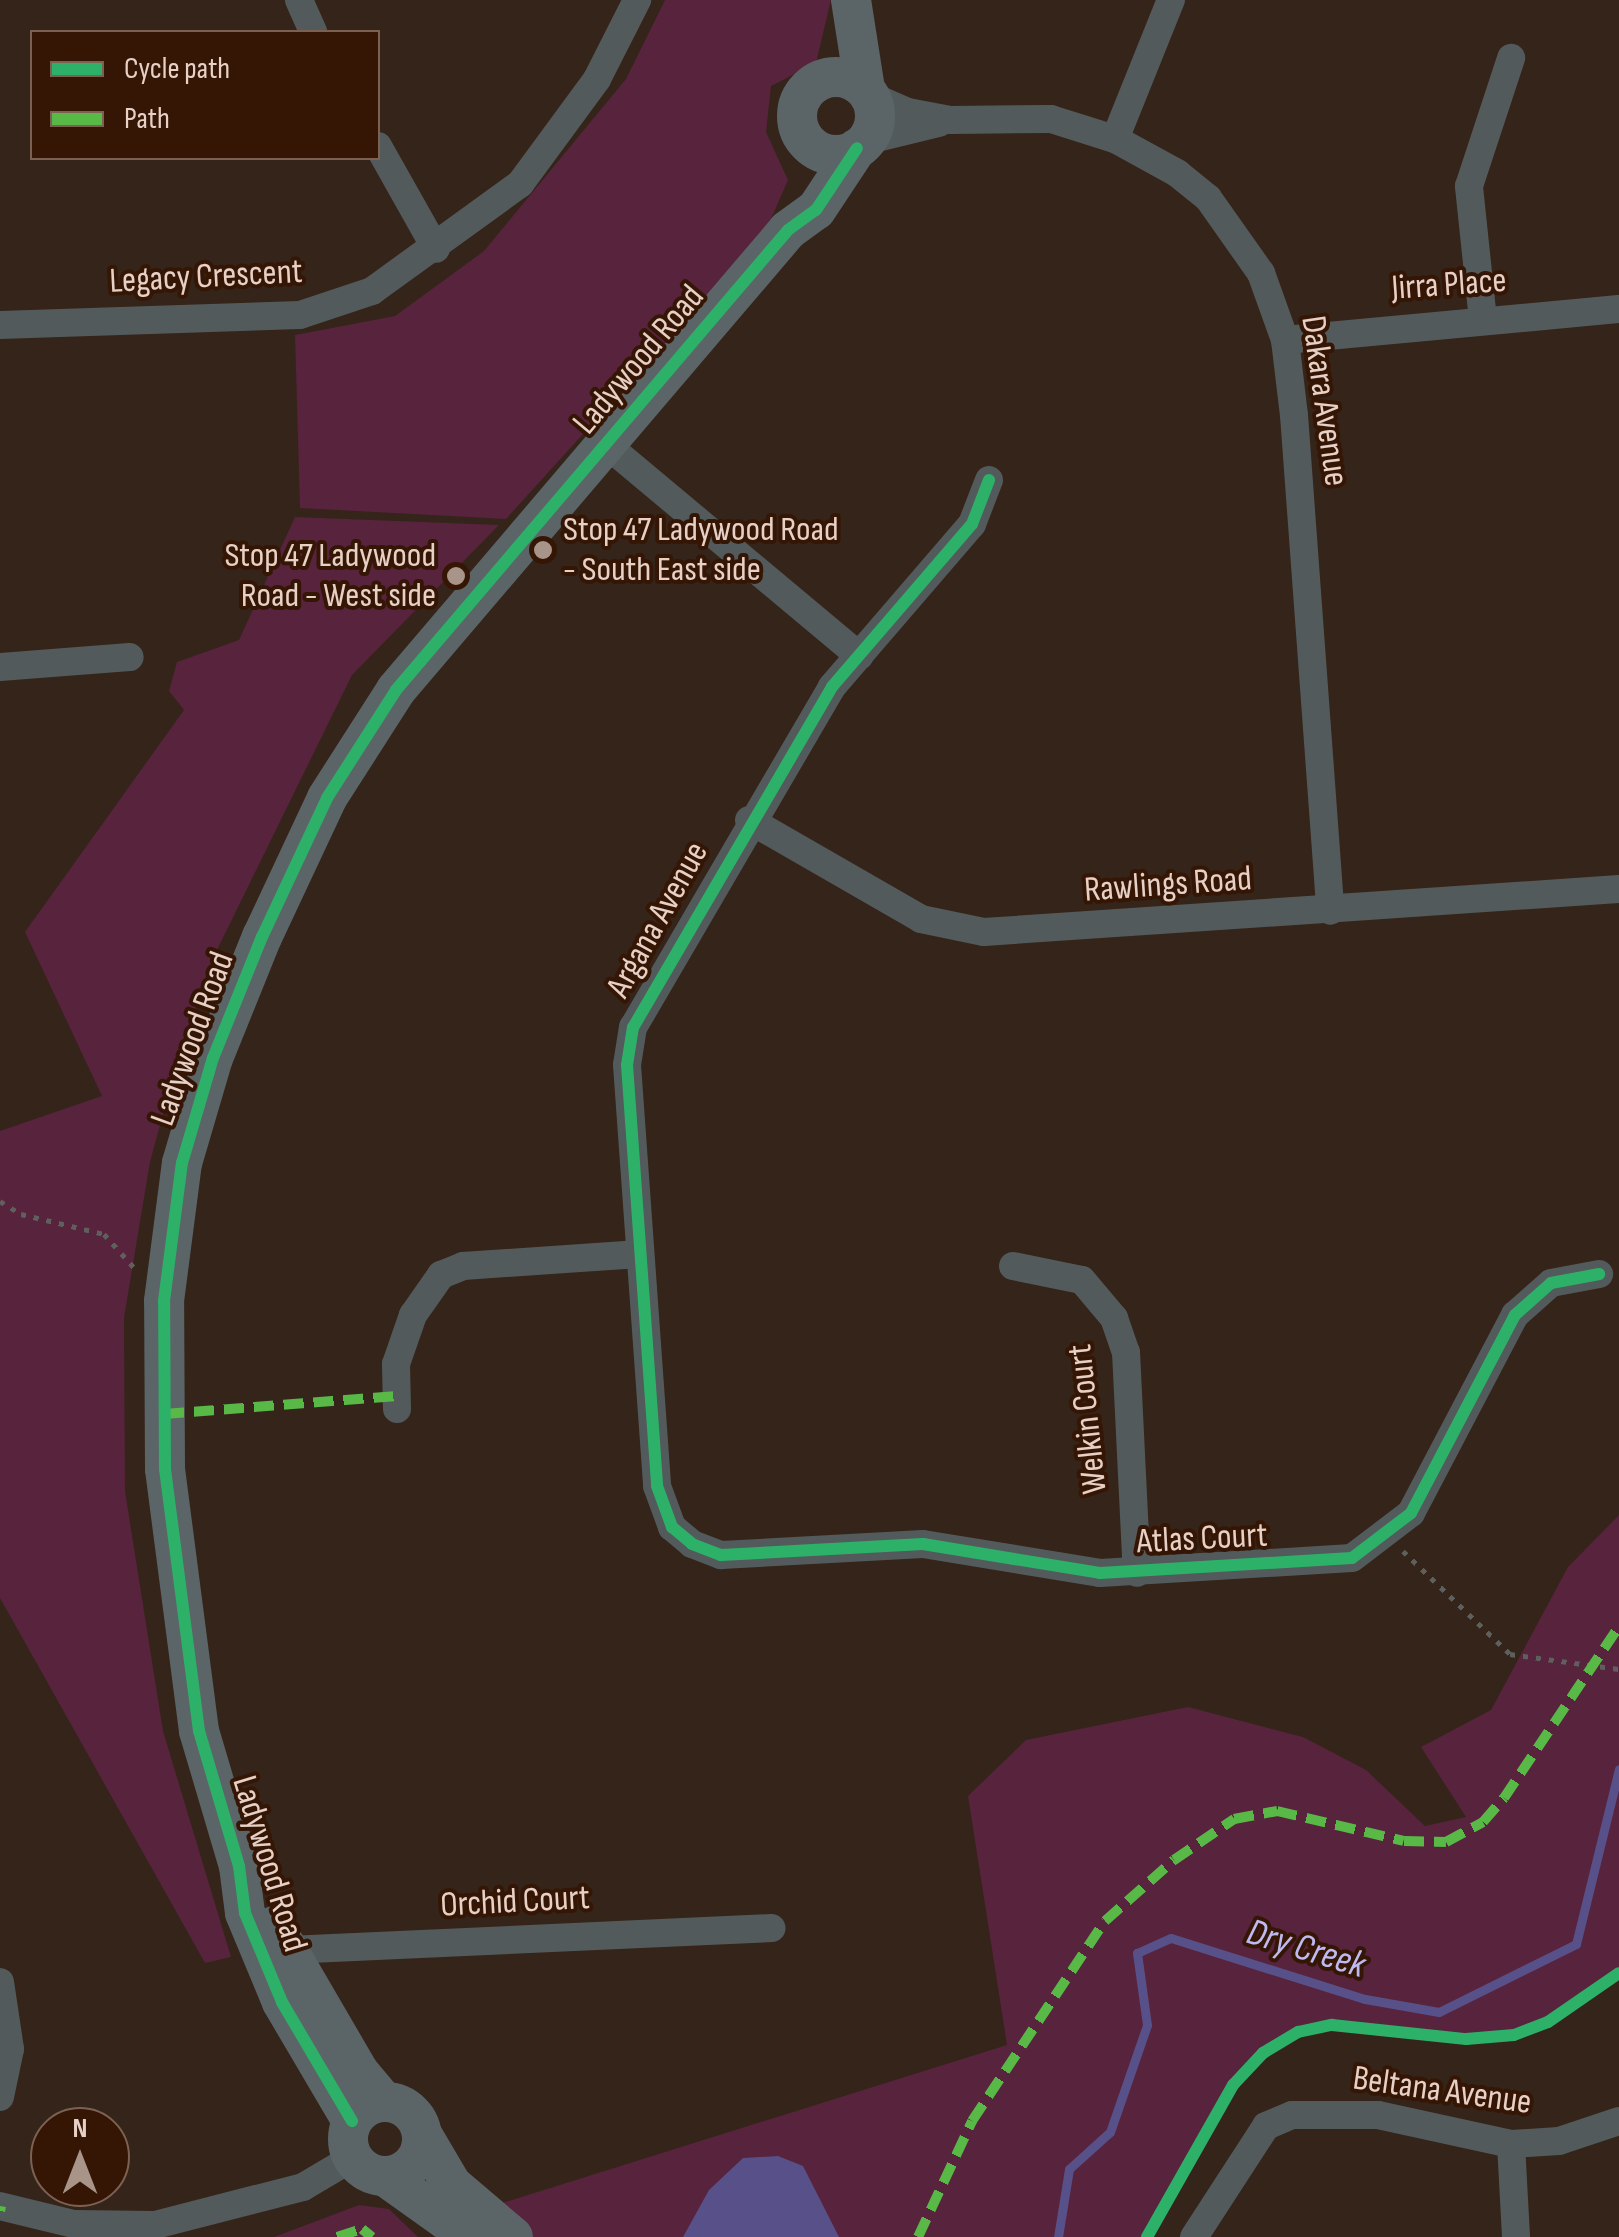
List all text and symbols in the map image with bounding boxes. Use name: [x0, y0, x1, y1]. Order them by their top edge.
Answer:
legend: [30, 30, 380, 160]
text: Cycle path: [124, 51, 230, 87]
text: Path: [124, 101, 170, 137]
street label: Legacy Crescent: [108, 251, 304, 303]
street label: Jirra Place: [1390, 260, 1508, 310]
street label: Ladywood Road: [565, 277, 713, 443]
street label: Dakara Avenue: [1291, 313, 1357, 489]
place label: Stop 47 Ladywood Road - South East side: [563, 509, 838, 591]
place label: Stop 47 Ladywood Road - West side: [224, 535, 436, 617]
marker: Stop 47 Ladywood Road - South East side: [532, 539, 554, 561]
marker: Stop 47 Ladywood Road - West side: [445, 565, 467, 587]
street label: Argana Avenue: [598, 835, 718, 1005]
street label: Rawlings Road: [1083, 858, 1253, 912]
street label: Ladywood Road: [142, 947, 244, 1131]
street label: Welkin Court: [1059, 1342, 1117, 1496]
street label: Atlas Court: [1136, 1515, 1268, 1563]
street label: Ladywood Road: [222, 1771, 316, 1957]
street label: Orchid Court: [439, 1877, 591, 1927]
water label: Dry Creek: [1241, 1909, 1371, 1989]
street label: Beltana Avenue: [1350, 2058, 1534, 2124]
north arrow: [30, 2107, 130, 2207]
text: N: [73, 2112, 87, 2145]

